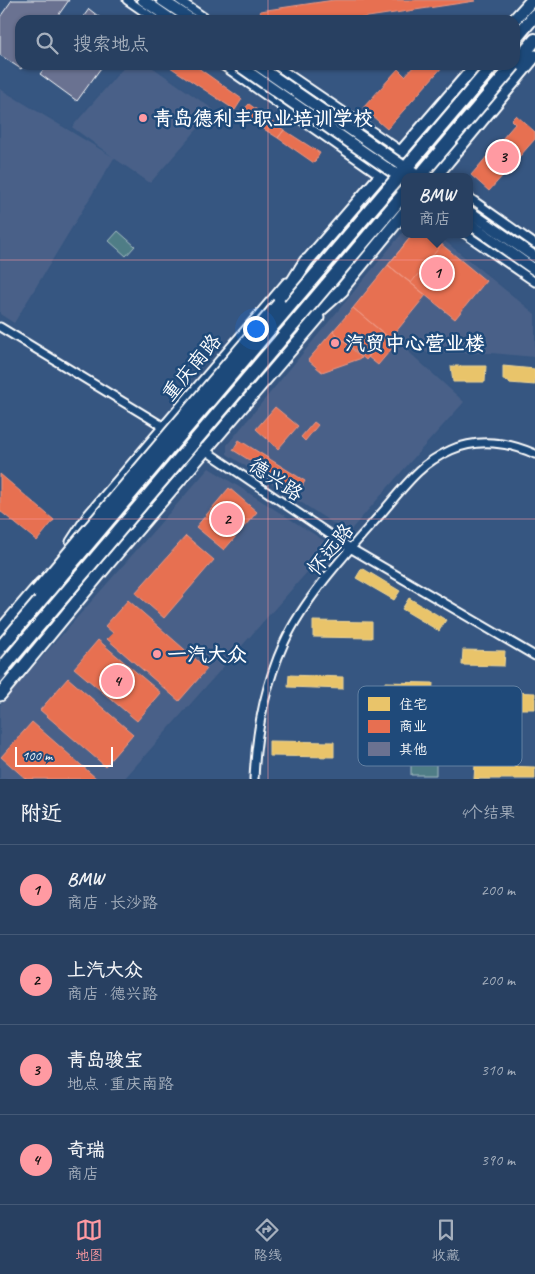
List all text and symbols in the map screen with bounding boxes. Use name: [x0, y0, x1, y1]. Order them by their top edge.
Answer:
search box: [15, 15, 520, 70]
icon: search: [33, 29, 61, 57]
text: 搜索地点: [73, 32, 149, 56]
place label: 青岛德利丰职业培训学校: [153, 106, 373, 131]
marker: 青岛德利丰职业培训学校: [137, 112, 149, 124]
pin: 3: [487, 138, 519, 176]
popup: [401, 173, 473, 238]
text: BMW: [419, 183, 455, 207]
text: 商店: [419, 209, 451, 229]
pin: 1: [421, 254, 453, 292]
your location: [243, 316, 269, 342]
street label: 重庆南路: [156, 328, 227, 406]
place label: 汽贸中心营业楼: [345, 331, 485, 356]
marker: 汽贸中心营业楼: [329, 337, 341, 349]
street label: 德兴路: [244, 452, 308, 507]
pin: 2: [211, 500, 243, 538]
street label: 怀远路: [302, 517, 360, 580]
place label: 一汽大众: [167, 642, 247, 667]
marker: 一汽大众: [151, 648, 163, 660]
pin: 4: [101, 662, 133, 700]
legend: [358, 686, 522, 766]
text: 住宅: [399, 696, 427, 713]
text: 商业: [399, 718, 427, 735]
text: 其他: [399, 741, 427, 758]
scale bar: [15, 744, 112, 767]
text: 100 m: [22, 747, 52, 764]
text: 附近: [20, 800, 62, 826]
text: 4个结果: [460, 803, 515, 823]
text: BMW: [67, 867, 104, 891]
text: 1: [32, 880, 40, 900]
text: 200 m: [481, 880, 515, 900]
text: 商店 · 长沙路: [67, 893, 158, 913]
text: 上汽大众: [67, 958, 143, 982]
text: 2: [32, 970, 40, 990]
text: 200 m: [481, 970, 515, 990]
text: 商店 · 德兴路: [67, 984, 158, 1004]
text: 青岛骏宝: [67, 1048, 143, 1072]
text: 3: [32, 1060, 40, 1080]
text: 310 m: [481, 1060, 515, 1080]
text: 地点 · 重庆南路: [67, 1074, 174, 1094]
text: 奇瑞: [67, 1138, 105, 1162]
text: 4: [32, 1150, 40, 1170]
text: 390 m: [481, 1150, 515, 1170]
text: 商店: [67, 1164, 99, 1184]
tab: 地图: [75, 1216, 103, 1264]
tab: 路线: [253, 1216, 281, 1264]
tab: 收藏: [432, 1216, 460, 1264]

